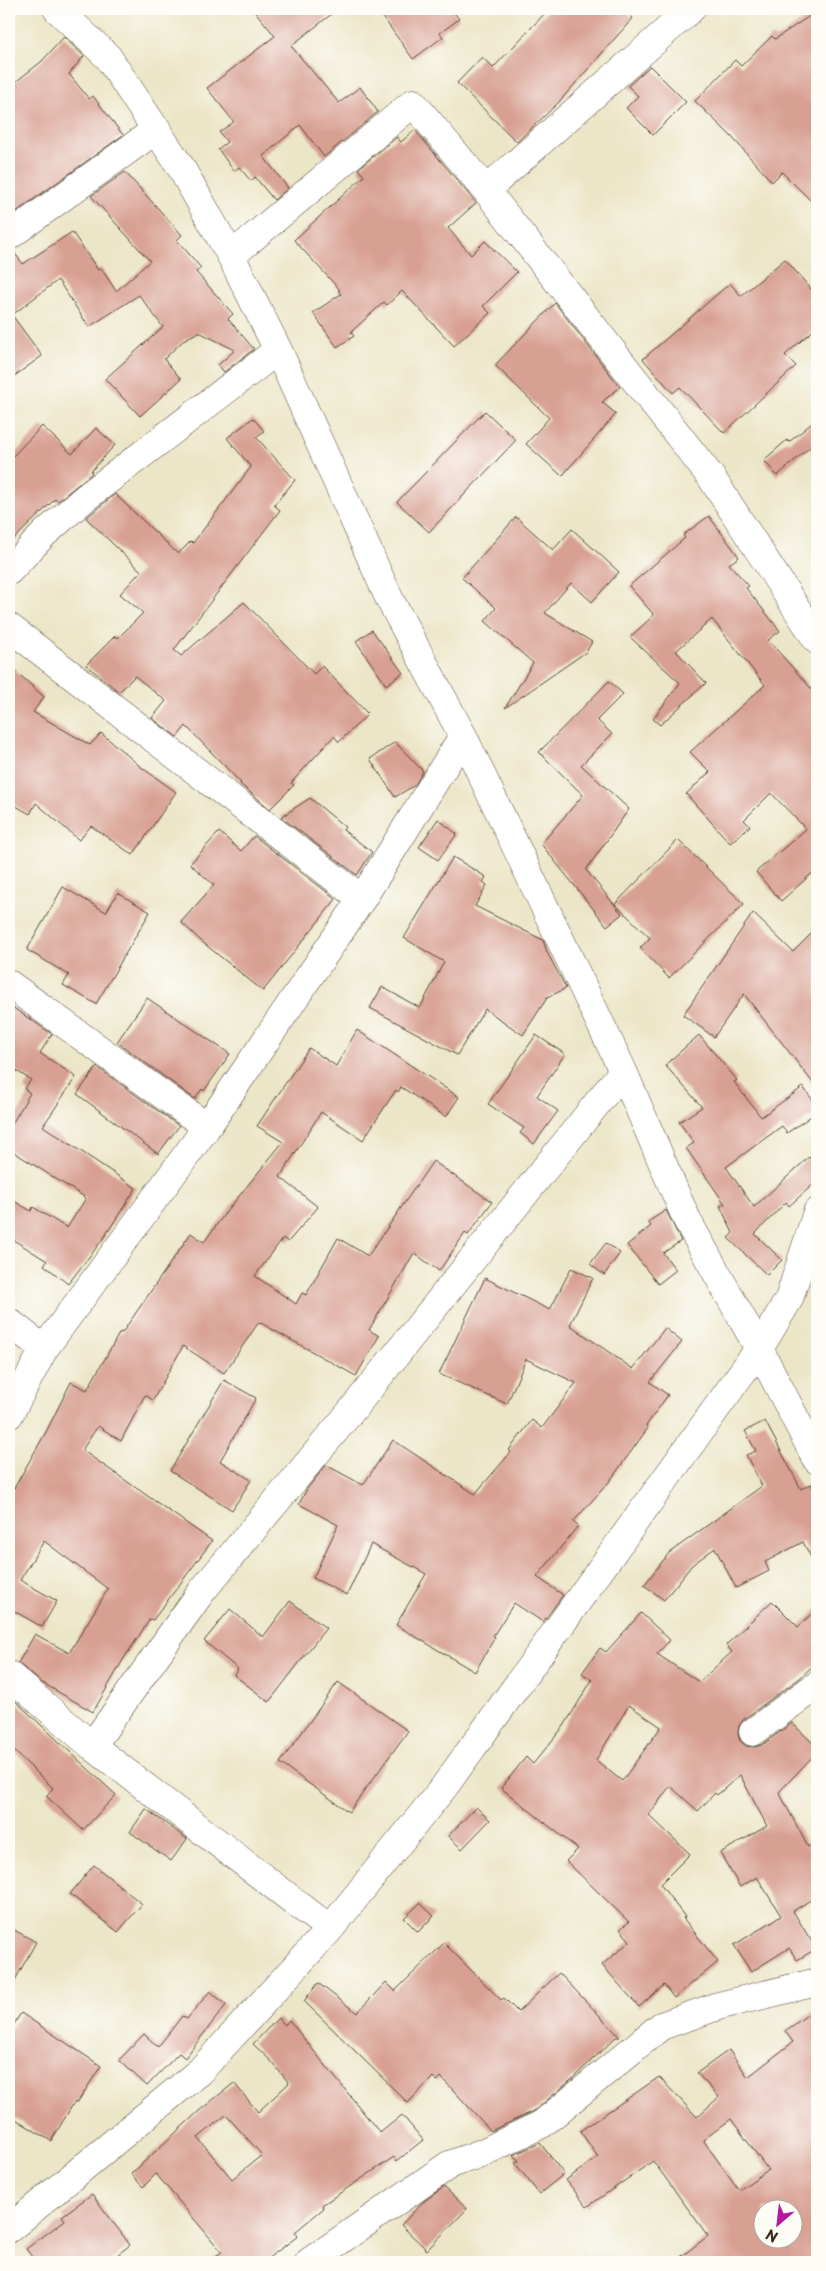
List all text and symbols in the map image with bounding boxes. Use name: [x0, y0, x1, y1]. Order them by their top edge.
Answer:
north arrow: [754, 2198, 804, 2248]
text: N: [762, 2224, 781, 2248]

